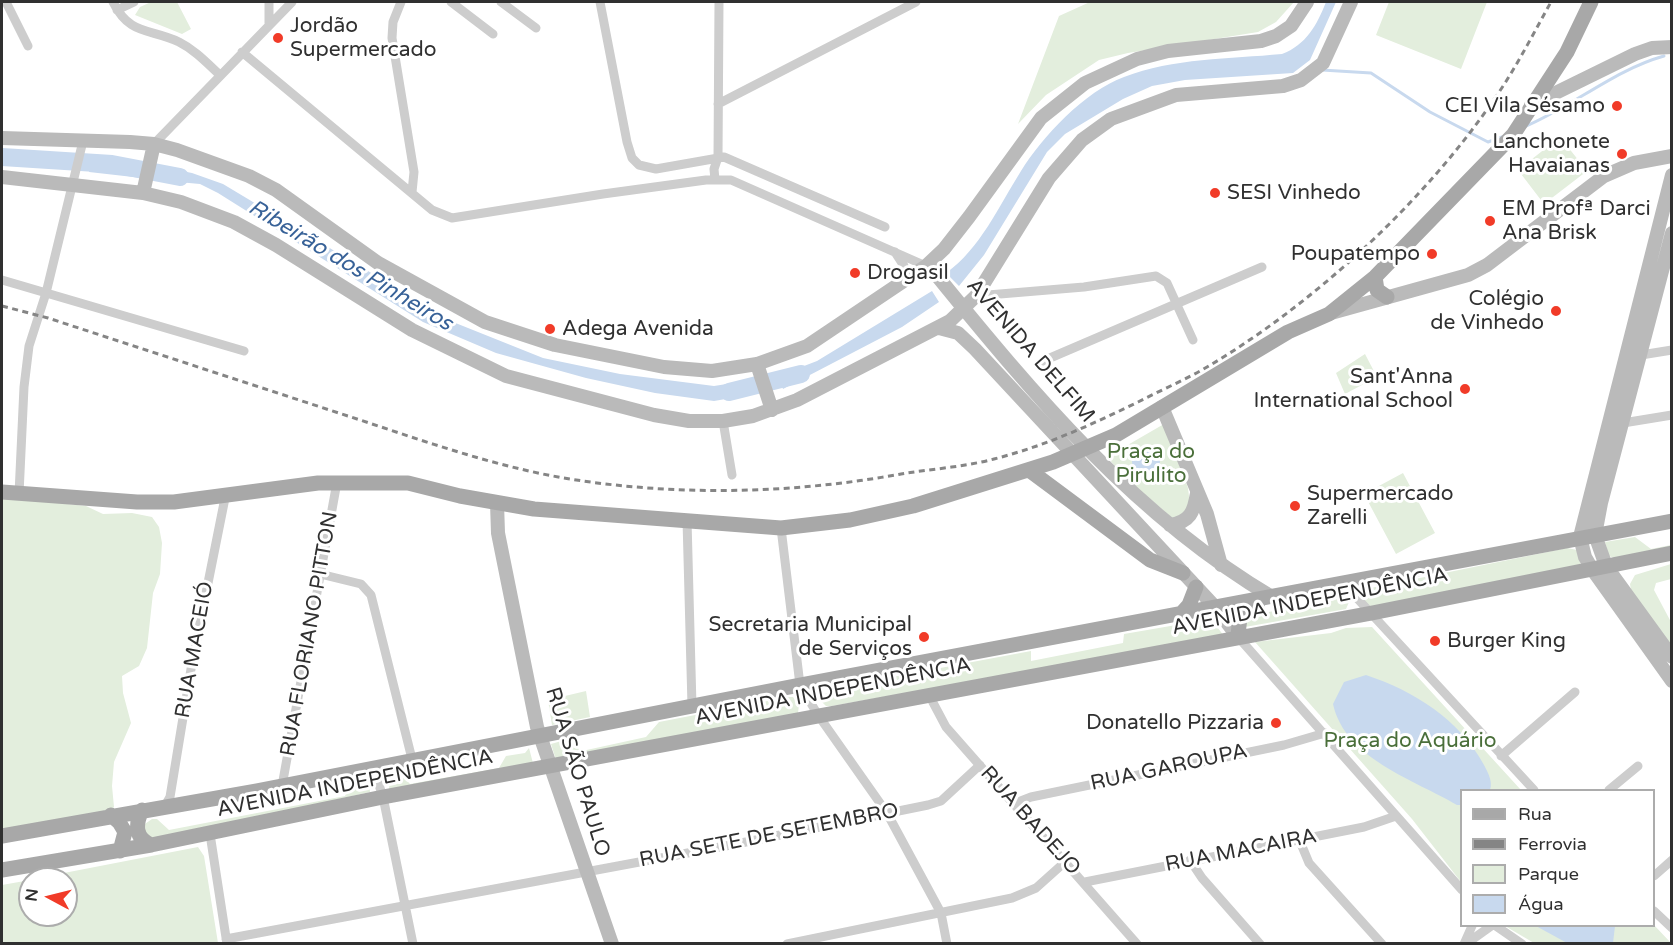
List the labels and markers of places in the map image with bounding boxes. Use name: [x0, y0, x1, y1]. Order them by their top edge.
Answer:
place label: Jordão Supermercado: [290, 13, 437, 63]
marker: Jordão Supermercado: [271, 31, 285, 45]
place label: CEI Vila Sésamo: [1445, 93, 1605, 119]
marker: CEI Vila Sésamo: [1610, 99, 1624, 113]
place label: Lanchonete Havaianas: [1492, 129, 1610, 179]
marker: Lanchonete Havaianas: [1615, 147, 1629, 161]
place label: SESI Vinhedo: [1227, 180, 1361, 206]
marker: SESI Vinhedo: [1208, 186, 1222, 200]
place label: EM Profª Darci Ana Brisk: [1502, 196, 1651, 246]
marker: EM Profª Darci Ana Brisk: [1483, 214, 1497, 228]
place label: Poupatempo: [1291, 241, 1420, 267]
marker: Poupatempo: [1425, 247, 1439, 261]
place label: Drogasil: [867, 260, 949, 286]
marker: Drogasil: [848, 266, 862, 280]
place label: Colégio de Vinhedo: [1430, 286, 1544, 336]
marker: Colégio de Vinhedo: [1549, 304, 1563, 318]
place label: Adega Avenida: [562, 316, 714, 342]
marker: Adega Avenida: [543, 322, 557, 336]
place label: Sant'Anna International School: [1254, 364, 1453, 414]
marker: Sant'Anna International School: [1458, 382, 1472, 396]
place label: Supermercado Zarelli: [1307, 481, 1454, 531]
marker: Supermercado Zarelli: [1288, 499, 1302, 513]
place label: Secretaria Municipal de Serviços: [708, 612, 912, 662]
place label: Burger King: [1447, 628, 1566, 654]
marker: Secretaria Municipal de Serviços: [917, 630, 931, 644]
marker: Burger King: [1428, 634, 1442, 648]
place label: Donatello Pizzaria: [1086, 710, 1264, 736]
marker: Donatello Pizzaria: [1269, 716, 1283, 730]

